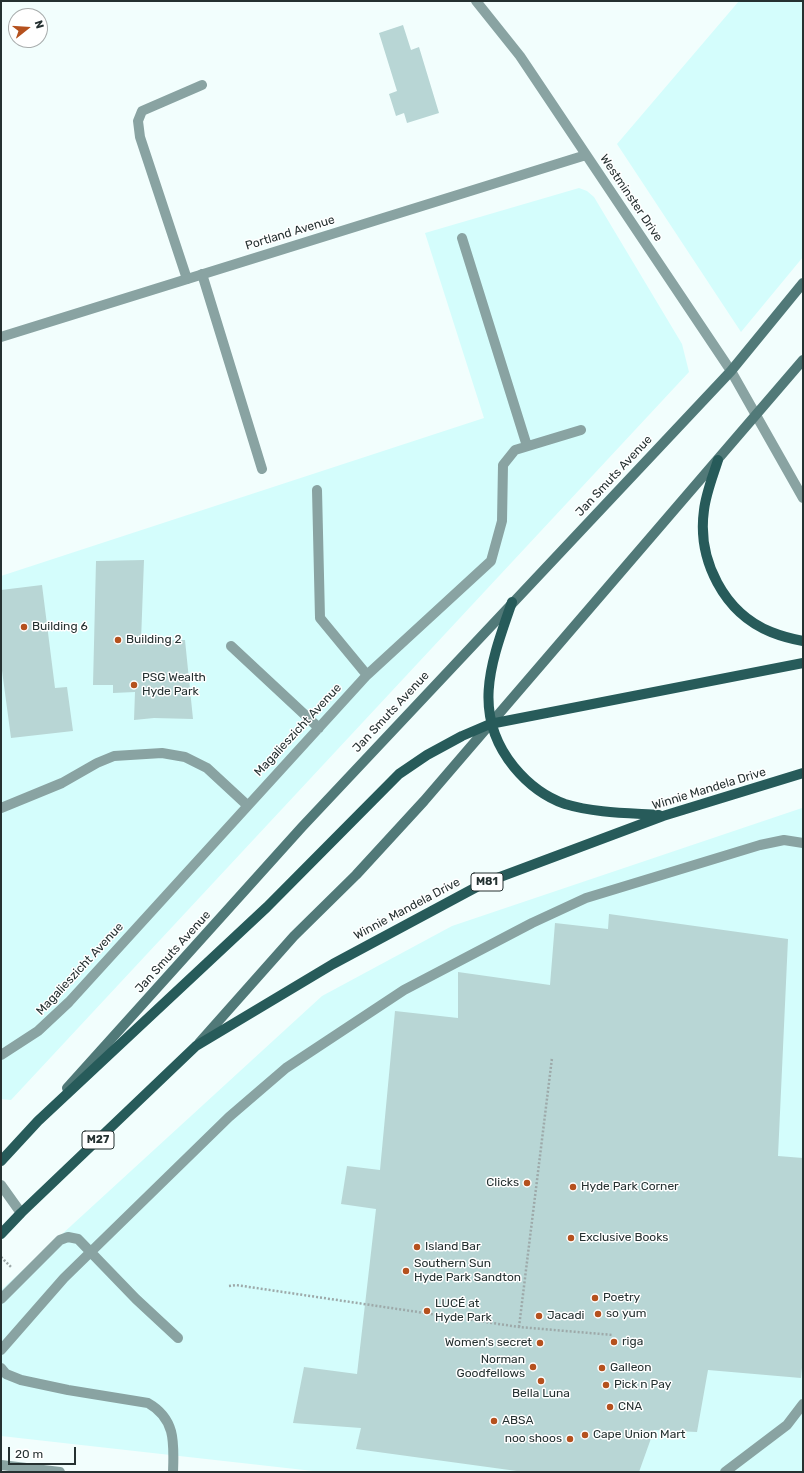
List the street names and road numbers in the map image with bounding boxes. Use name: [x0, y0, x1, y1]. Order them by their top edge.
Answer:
street label: Westminster Drive: [597, 152, 665, 244]
street label: Portland Avenue: [244, 213, 336, 253]
street label: Jan Smuts Avenue: [573, 432, 655, 520]
street label: Jan Smuts Avenue: [350, 668, 432, 756]
street label: Magalieszicht Avenue: [251, 681, 345, 779]
street label: Winnie Mandela Drive: [650, 765, 768, 813]
road number: M81: [471, 873, 503, 891]
street label: Winnie Mandela Drive: [351, 875, 463, 943]
street label: Jan Smuts Avenue: [132, 908, 214, 996]
street label: Magalieszicht Avenue: [33, 920, 127, 1018]
road number: M27: [82, 1131, 114, 1149]

